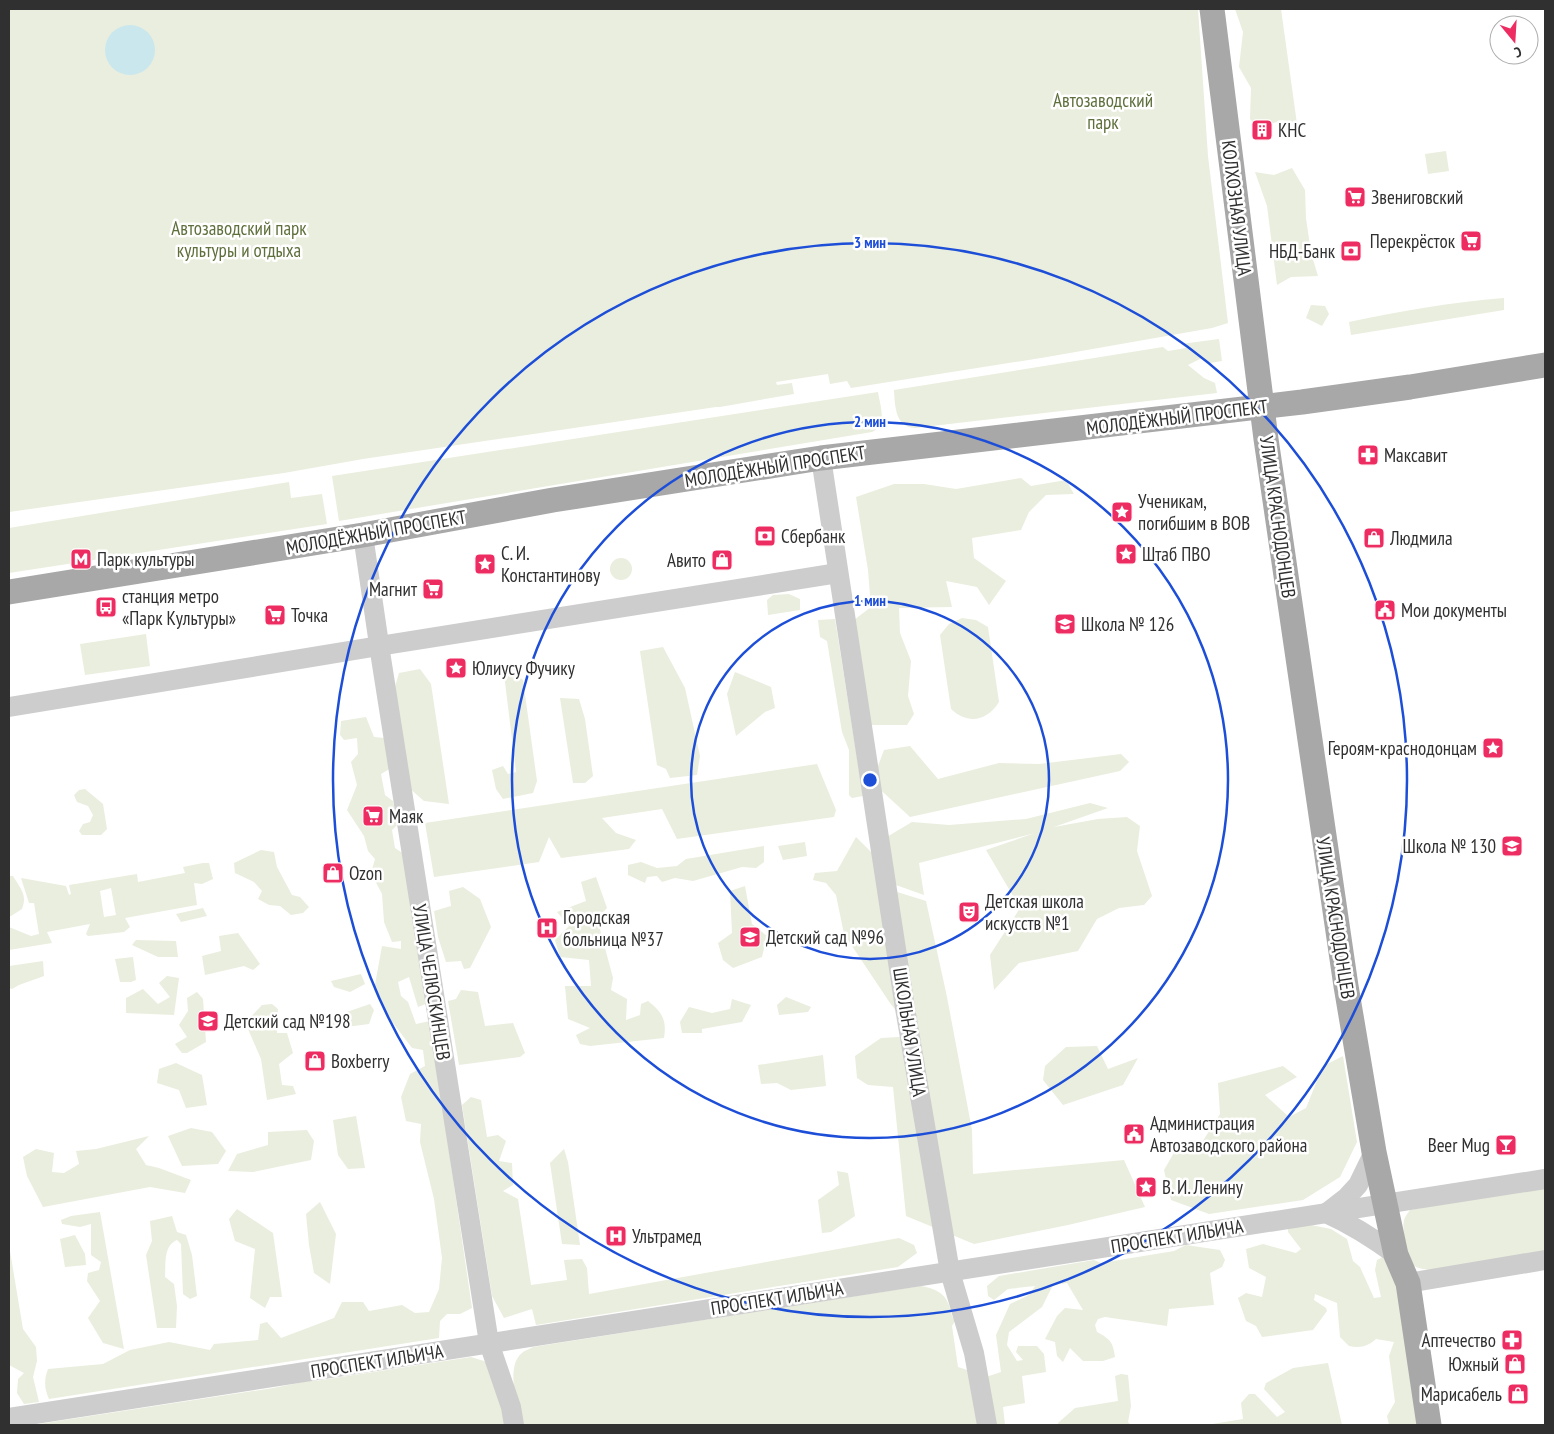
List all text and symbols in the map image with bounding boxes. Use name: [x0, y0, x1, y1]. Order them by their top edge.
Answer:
north arrow: [1489, 15, 1539, 65]
text: С: [1512, 43, 1524, 62]
park label: Автозаводский парк: [1053, 88, 1153, 134]
building icon: КНС: [1250, 118, 1274, 142]
place label: КНС: [1278, 118, 1307, 142]
street label: КОЛХОЗНАЯ УЛИЦА: [1217, 139, 1257, 277]
supermarket icon: Звениговский: [1343, 185, 1367, 209]
place label: Звениговский: [1371, 185, 1463, 209]
park label: Автозаводский парк культуры и отдыха: [171, 216, 307, 262]
place label: Перекрёсток: [1370, 229, 1456, 253]
supermarket icon: Перекрёсток: [1459, 229, 1483, 253]
text: 3 мин: [854, 233, 886, 252]
place label: НБД-Банк: [1269, 239, 1336, 263]
bank icon: НБД-Банк: [1339, 239, 1363, 263]
street label: МОЛОДЁЖНЫЙ ПРОСПЕКТ: [1085, 394, 1269, 440]
text: 2 мин: [854, 412, 886, 431]
street label: УЛИЦА КРАСНОДОНЦЕВ: [1255, 434, 1301, 600]
street label: МОЛОДЁЖНЫЙ ПРОСПЕКТ: [683, 440, 867, 492]
pharmacy icon: Максавит: [1356, 443, 1380, 467]
place label: Максавит: [1384, 443, 1448, 467]
place label: Ученикам, погибшим в ВОВ: [1138, 489, 1250, 535]
place icon: Ученикам, погибшим в ВОВ: [1110, 500, 1134, 524]
street label: МОЛОДЁЖНЫЙ ПРОСПЕКТ: [284, 504, 468, 560]
bank icon: Сбербанк: [753, 524, 777, 548]
place label: Сбербанк: [781, 524, 846, 548]
shop icon: Людмила: [1362, 526, 1386, 550]
place label: Людмила: [1389, 526, 1453, 550]
place label: С. И. Константинову: [501, 541, 601, 587]
place icon: Штаб ПВО: [1114, 542, 1138, 566]
place label: Штаб ПВО: [1142, 542, 1211, 566]
metro station icon: Парк культуры: [69, 547, 93, 571]
place label: Парк культуры: [97, 547, 195, 571]
place label: Авито: [667, 548, 706, 572]
shop icon: Авито: [710, 548, 734, 572]
place icon: С. И. Константинову: [473, 552, 497, 576]
place label: Магнит: [369, 577, 418, 601]
supermarket icon: Магнит: [421, 577, 445, 601]
place label: станция метро «Парк Культуры»: [122, 584, 236, 630]
text: 1 мин: [854, 591, 886, 610]
bus stop icon: станция метро «Парк Культуры»: [94, 595, 118, 619]
public building icon: Мои документы: [1373, 598, 1397, 622]
place label: Мои документы: [1401, 598, 1507, 622]
supermarket icon: Точка: [263, 603, 287, 627]
place label: Точка: [291, 603, 328, 627]
school or university icon: Школа № 126: [1053, 612, 1077, 636]
place label: Школа № 126: [1081, 612, 1174, 636]
place icon: Юлиусу Фучику: [444, 656, 468, 680]
place label: Юлиусу Фучику: [472, 656, 576, 680]
place label: Героям-краснодонцам: [1328, 736, 1477, 760]
place icon: Героям-краснодонцам: [1481, 736, 1505, 760]
centre of rings: [861, 771, 879, 789]
supermarket icon: Маяк: [361, 804, 385, 828]
place label: Маяк: [389, 804, 424, 828]
place label: Школа № 130: [1403, 834, 1496, 858]
school or university icon: Школа № 130: [1500, 834, 1524, 858]
street label: УЛИЦА КРАСНОДОНЦЕВ: [1311, 835, 1361, 1001]
shop icon: Ozon: [321, 861, 345, 885]
place label: Ozon: [349, 861, 382, 885]
place label: Детская школа искусств №1: [985, 889, 1084, 935]
theatre icon: Детская школа искусств №1: [957, 900, 981, 924]
street label: УЛИЦА ЧЕЛЮСКИНЦЕВ: [408, 902, 456, 1062]
place label: Городская больница №37: [563, 905, 664, 951]
hospital icon: Городская больница №37: [535, 916, 559, 940]
school or university icon: Детский сад №96: [738, 925, 762, 949]
place label: Детский сад №96: [766, 925, 884, 949]
street label: ШКОЛЬНАЯ УЛИЦА: [888, 966, 932, 1098]
school or university icon: Детский сад №198: [196, 1009, 220, 1033]
place label: Детский сад №198: [224, 1009, 351, 1033]
shop icon: Boxberry: [303, 1049, 327, 1073]
place label: Boxberry: [331, 1049, 390, 1073]
place label: Администрация Автозаводского района: [1150, 1111, 1307, 1157]
public building icon: Администрация Автозаводского района: [1122, 1122, 1146, 1146]
place label: Beer Mug: [1428, 1133, 1490, 1157]
bar icon: Beer Mug: [1494, 1133, 1518, 1157]
place icon: В. И. Ленину: [1134, 1175, 1158, 1199]
place label: В. И. Ленину: [1162, 1175, 1244, 1199]
street label: ПРОСПЕКТ ИЛЬИЧА: [1109, 1214, 1245, 1258]
hospital icon: Ультрамед: [604, 1224, 628, 1248]
place label: Ультрамед: [632, 1224, 702, 1248]
street label: ПРОСПЕКТ ИЛЬИЧА: [709, 1276, 845, 1320]
place label: Аптечество: [1421, 1328, 1496, 1352]
pharmacy icon: Аптечество: [1500, 1328, 1524, 1352]
street label: ПРОСПЕКТ ИЛЬИЧА: [309, 1339, 445, 1383]
place label: Южный: [1448, 1352, 1499, 1376]
shop icon: Южный: [1503, 1352, 1527, 1376]
place label: Марисабель: [1421, 1382, 1502, 1406]
shop icon: Марисабель: [1506, 1382, 1530, 1406]

